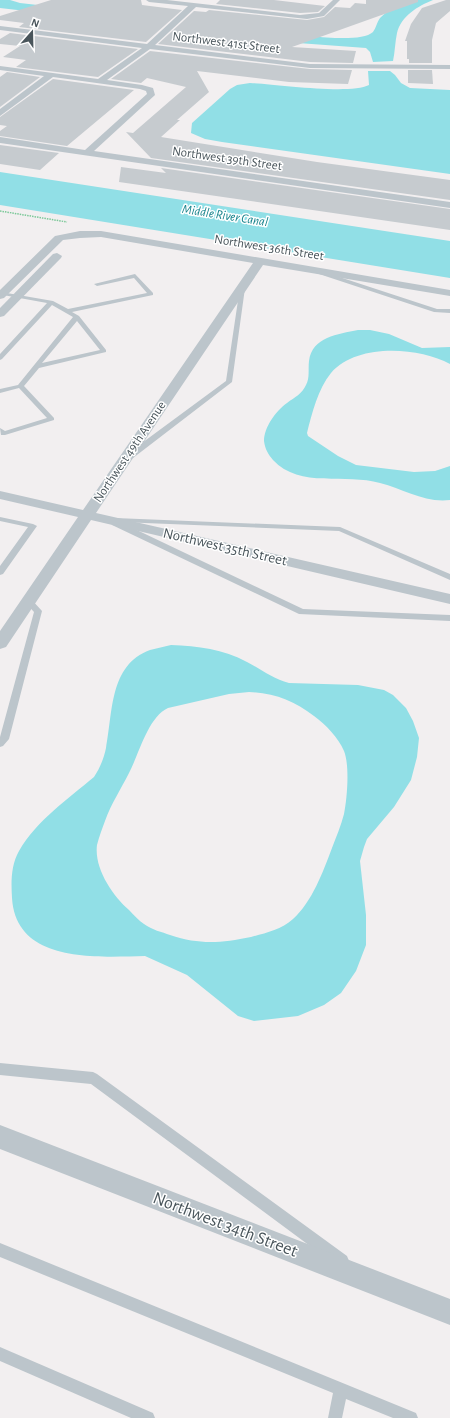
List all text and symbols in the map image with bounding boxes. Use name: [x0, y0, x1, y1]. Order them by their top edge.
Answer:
north arrow: [12, 12, 52, 52]
text: N: [30, 17, 41, 30]
street label: Northwest 41st Street: [172, 30, 280, 56]
street label: Northwest 39th Street: [171, 145, 283, 173]
water label: Middle River Canal: [181, 203, 269, 229]
street label: Northwest 36th Street: [213, 233, 325, 263]
street label: Northwest 49th Avenue: [91, 399, 169, 505]
street label: Northwest 35th Street: [162, 525, 289, 569]
street label: Northwest 34th Street: [150, 1189, 300, 1261]

